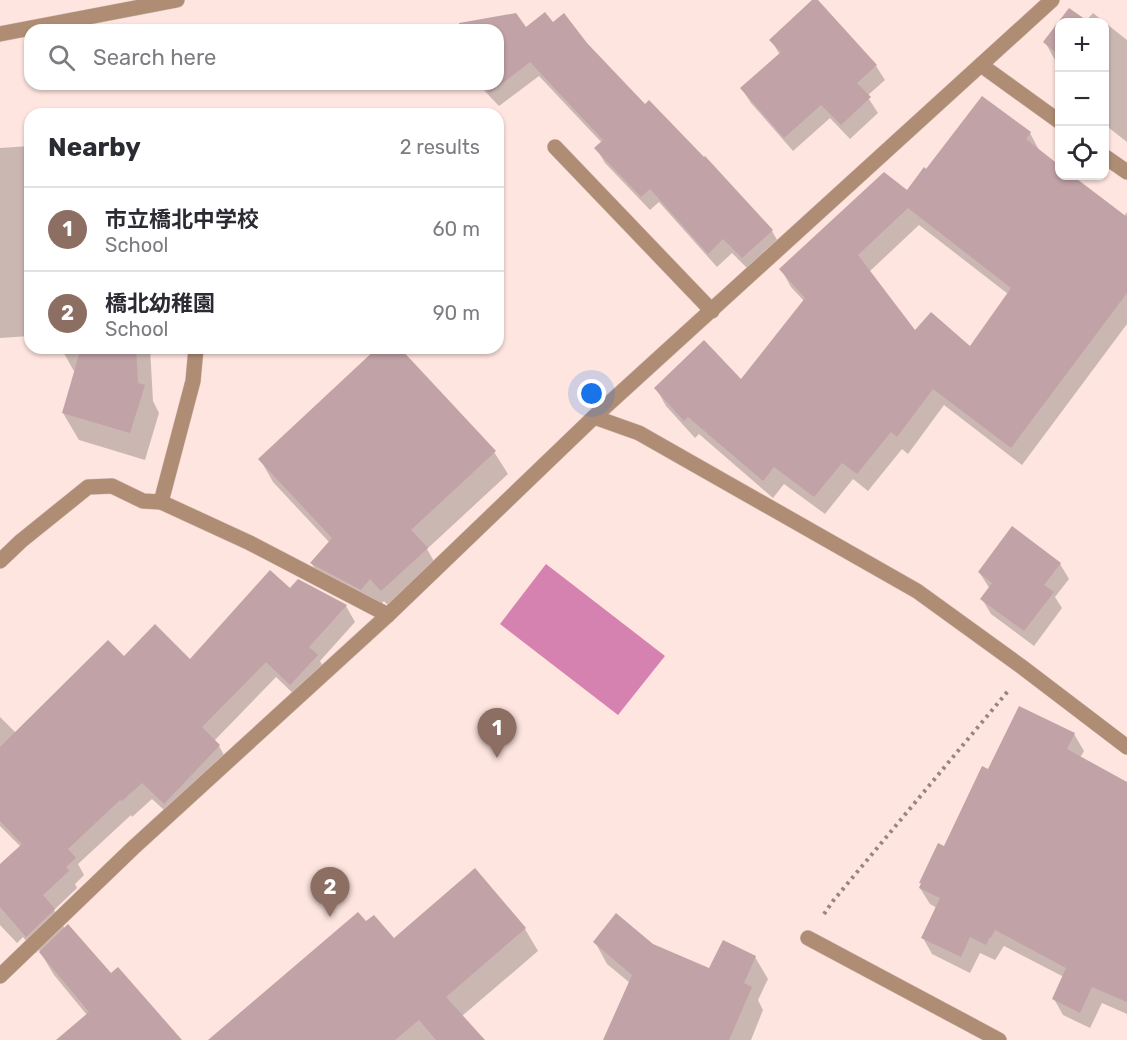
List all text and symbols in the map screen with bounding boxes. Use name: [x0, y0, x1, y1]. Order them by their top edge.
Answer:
map controls: [1055, 18, 1109, 180]
button: +: [1055, 18, 1109, 72]
search box: [24, 24, 504, 90]
icon: search: [45, 41, 78, 74]
text: Search here: [93, 44, 216, 71]
button: −: [1055, 72, 1109, 126]
button: locate: [1055, 126, 1109, 180]
text: Nearby: [48, 132, 141, 163]
text: 2 results: [400, 135, 480, 159]
text: 市立橋北中学校: [105, 206, 259, 233]
text: 1: [63, 217, 72, 241]
text: 60 m: [433, 217, 480, 241]
text: School: [105, 233, 168, 257]
text: 橋北幼稚園: [105, 290, 215, 317]
text: 2: [61, 301, 74, 325]
text: 90 m: [433, 301, 480, 325]
text: School: [105, 317, 168, 341]
your location: [577, 379, 606, 408]
pin: 1: [478, 708, 516, 758]
pin: 2: [310, 868, 350, 917]

